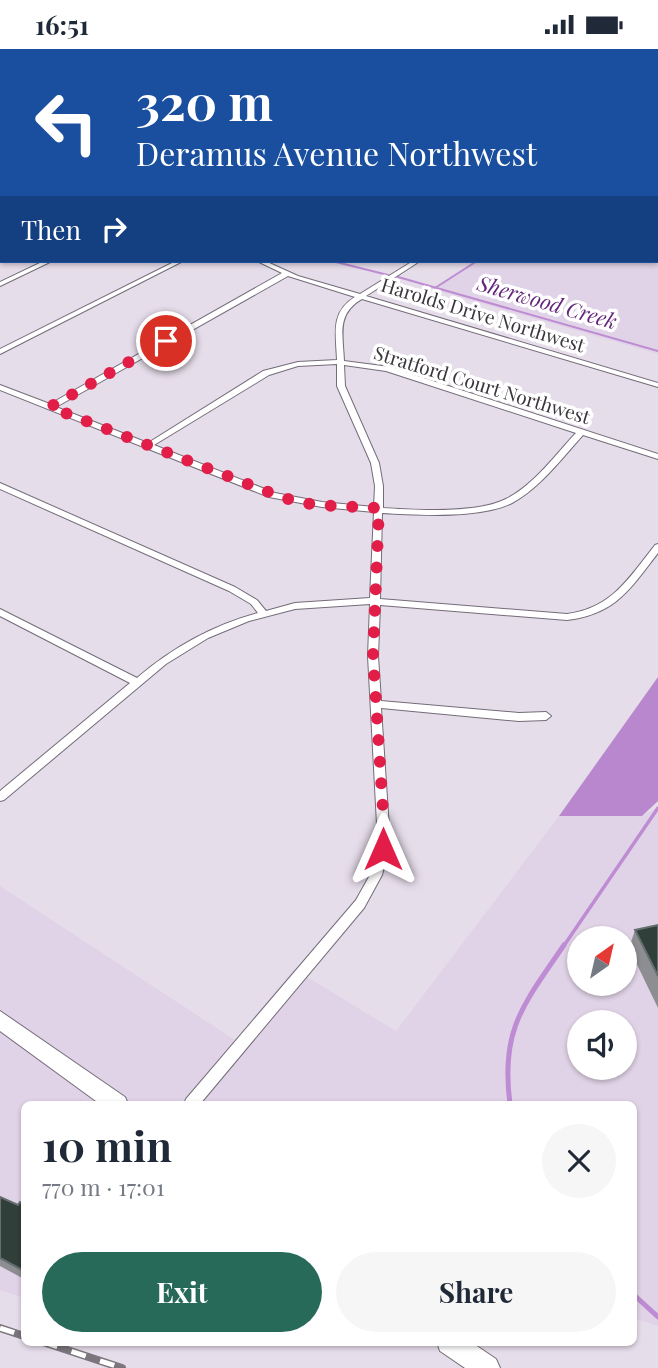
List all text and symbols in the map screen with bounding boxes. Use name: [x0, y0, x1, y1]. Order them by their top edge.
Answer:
text: 16:51: [35, 7, 89, 42]
text: 320 m: [136, 68, 273, 133]
icon: left: [21, 77, 112, 168]
text: Deramus Avenue Northwest: [136, 131, 537, 174]
icon: right: [95, 210, 133, 248]
text: Then: [21, 212, 81, 247]
water label: Sherwood Creek: [474, 268, 621, 334]
street label: Harolds Drive Northwest: [378, 271, 589, 358]
pin: [136, 311, 196, 371]
icon: arrive: [147, 322, 185, 360]
street label: Stratford Court Northwest: [371, 339, 594, 429]
position arrow: [346, 812, 420, 886]
north arrow: [567, 926, 637, 996]
map controls: [567, 926, 637, 1080]
button: sound: [567, 1010, 637, 1080]
text: 10 min: [42, 1117, 172, 1173]
button: close: [542, 1124, 616, 1198]
text: 770 m · 17:01: [42, 1171, 164, 1202]
button: Exit: [42, 1252, 322, 1332]
button: Share: [336, 1252, 616, 1332]

